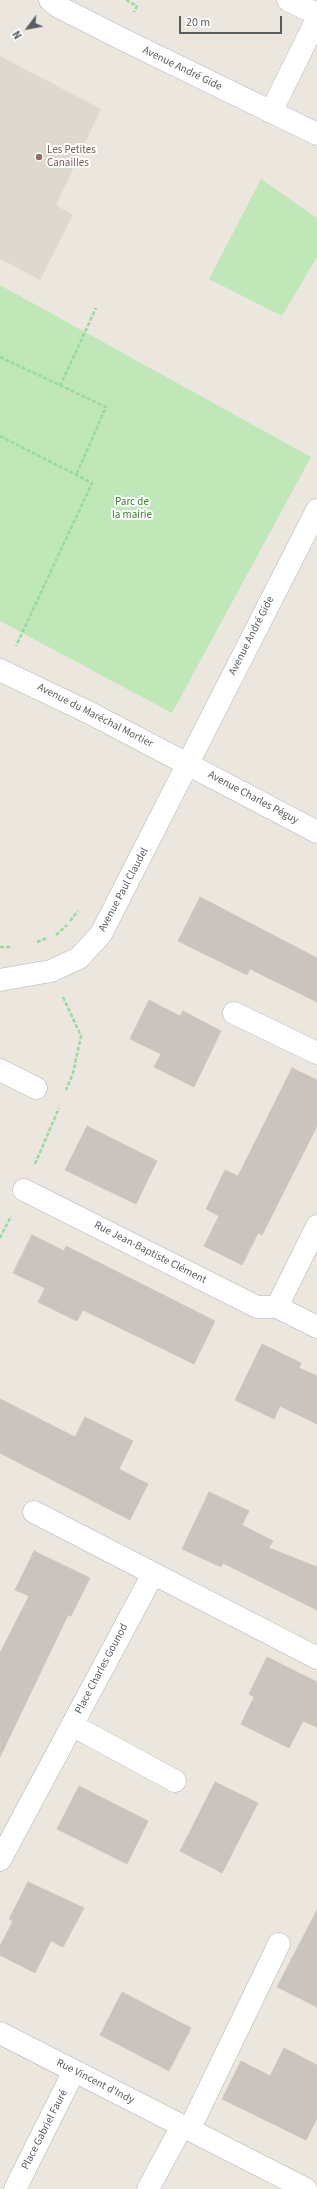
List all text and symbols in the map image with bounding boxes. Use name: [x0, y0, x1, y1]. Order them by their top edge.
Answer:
north arrow: [8, 8, 48, 48]
scale bar: [181, 8, 284, 34]
text: 20 m: [186, 14, 210, 31]
text: N: [9, 28, 26, 42]
street label: Avenue André Gide: [140, 44, 224, 94]
place label: Les Petites Canailles: [47, 144, 96, 170]
marker: Les Petites Canailles: [34, 152, 44, 162]
park label: Parc de la mairie: [112, 496, 152, 522]
street label: Avenue André Gide: [226, 594, 278, 678]
street label: Avenue du Maréchal Mortier: [35, 681, 155, 751]
street label: Avenue Charles Péguy: [205, 769, 301, 827]
street label: Avenue Paul Claudel: [96, 846, 152, 934]
street label: Rue Jean-Baptiste Clément: [92, 1219, 208, 1287]
street label: Place Charles Gounod: [73, 1622, 131, 1716]
street label: Rue Vincent d'Indy: [54, 2057, 136, 2107]
street label: Place Gabriel Fauré: [19, 2088, 71, 2172]

